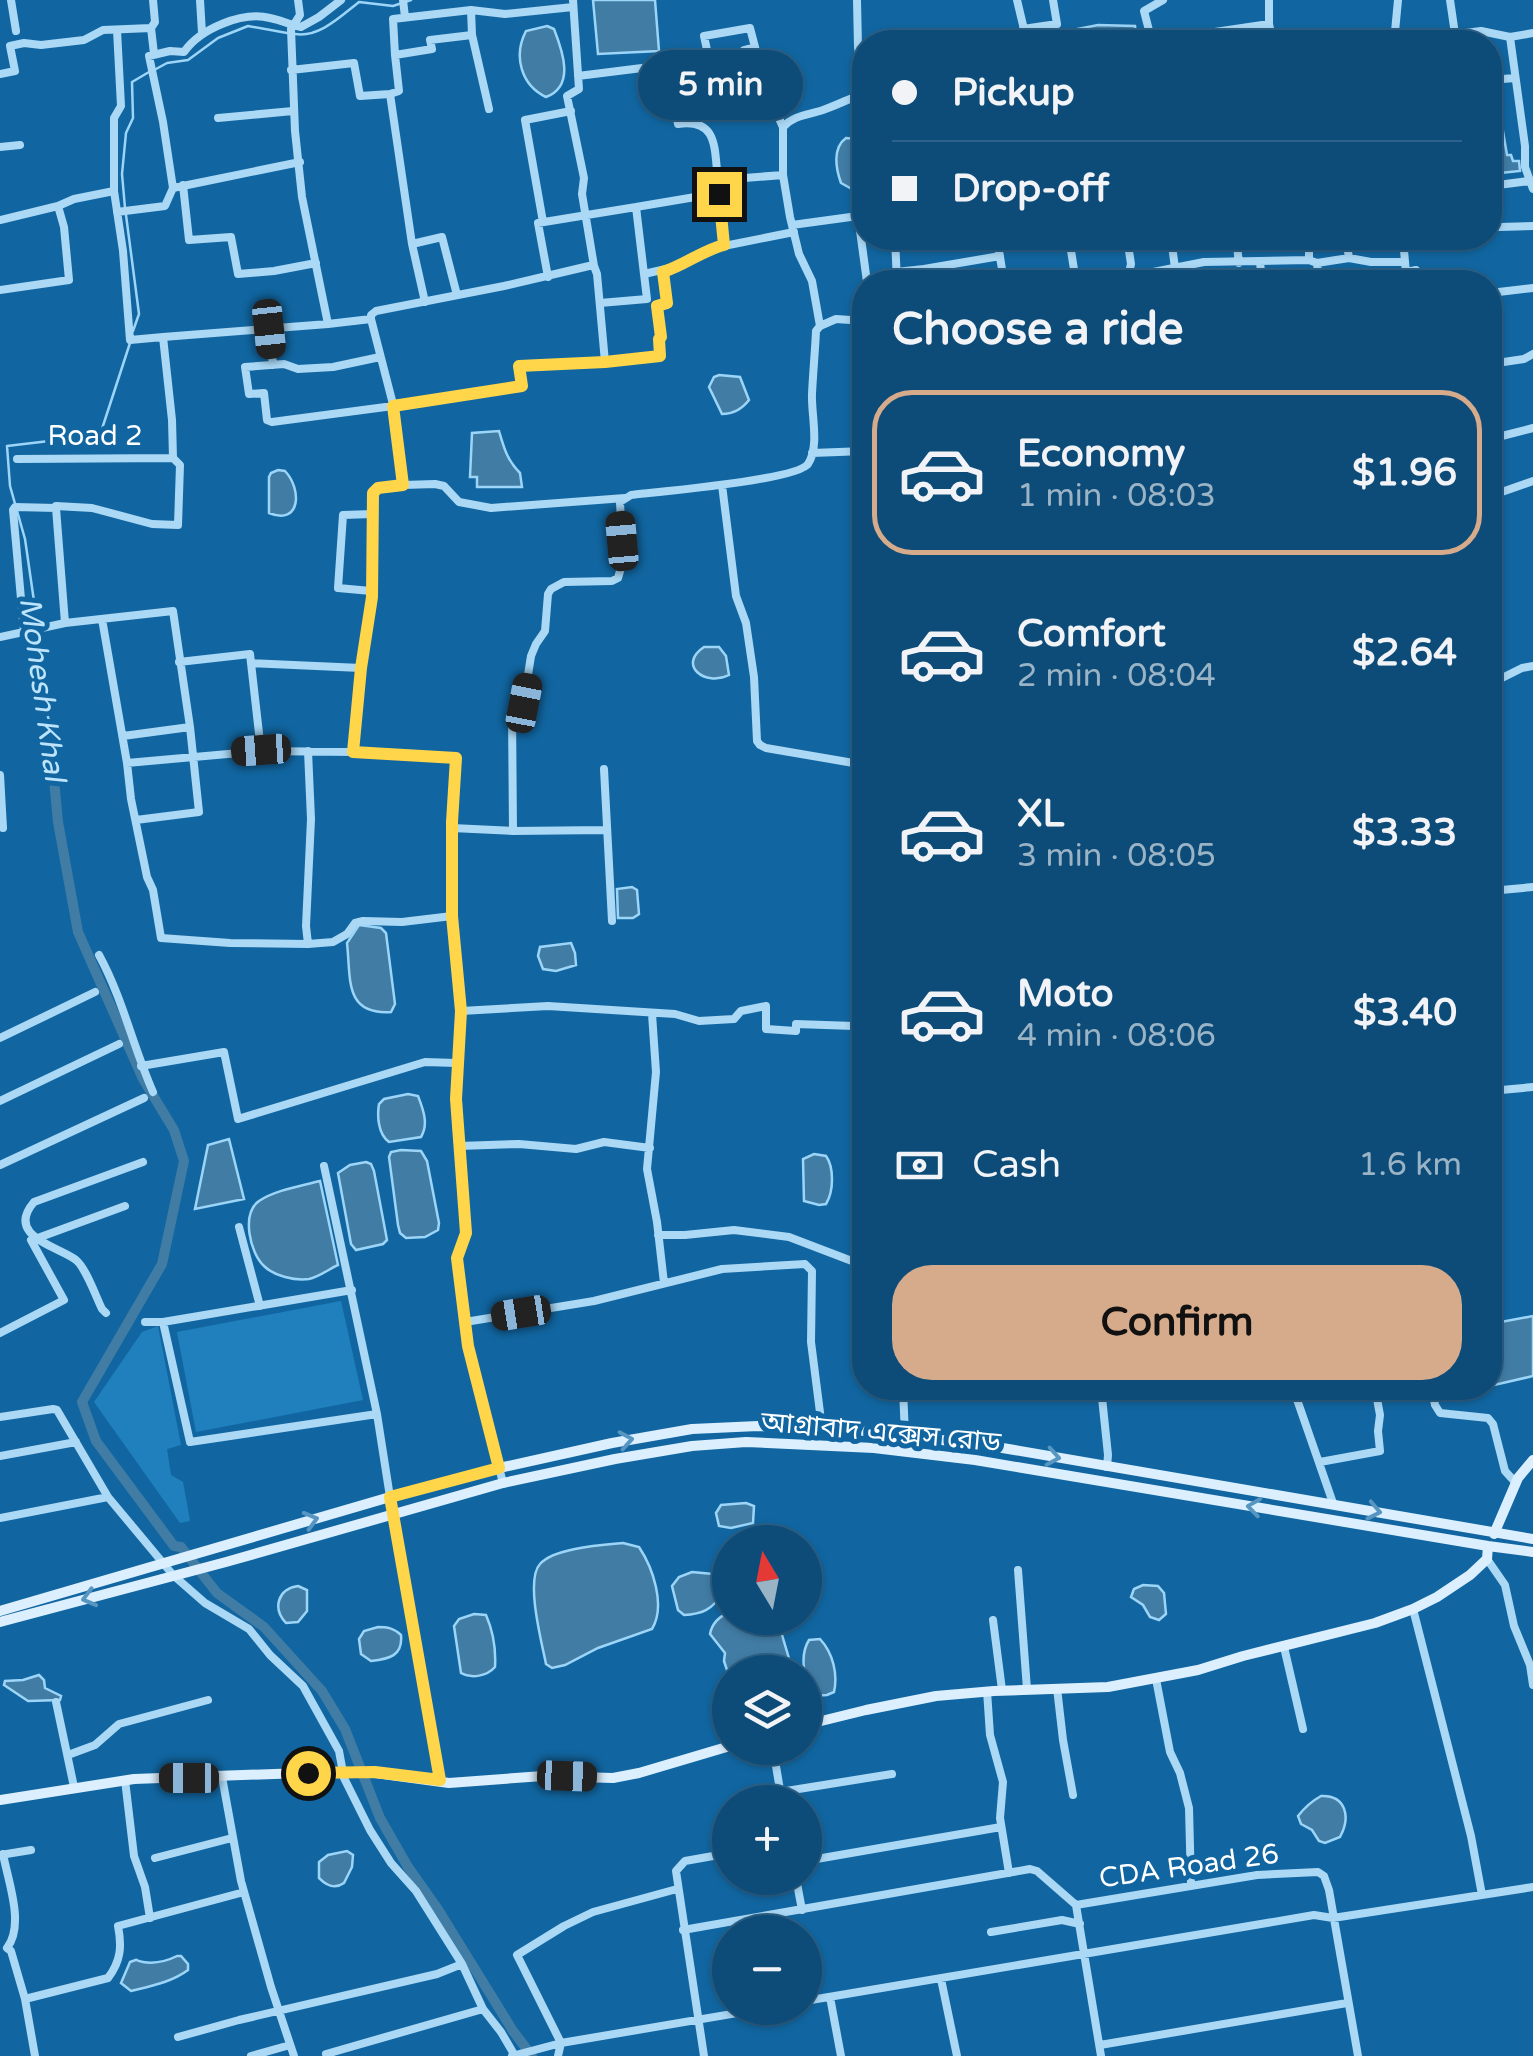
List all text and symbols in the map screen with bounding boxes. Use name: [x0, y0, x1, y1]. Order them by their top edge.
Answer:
callout: 5 min: [636, 49, 802, 119]
text: 5 min: [678, 66, 763, 104]
text: Pickup: [952, 70, 1075, 116]
text: Drop-off: [952, 166, 1109, 212]
route end: [697, 172, 742, 217]
car: [251, 298, 287, 360]
text: Choose a ride: [892, 303, 1183, 357]
street label: Road 2: [47, 419, 143, 453]
icon: car: [897, 428, 987, 518]
text: Economy: [1017, 431, 1185, 477]
text: $1.96: [1352, 450, 1457, 496]
text: 1 min · 08:03: [1017, 477, 1216, 515]
car: [604, 510, 640, 572]
water label: Mohesh Khal: [11, 595, 74, 787]
icon: car: [897, 608, 987, 698]
text: Comfort: [1017, 611, 1166, 657]
text: $2.64: [1352, 630, 1457, 676]
text: 2 min · 08:04: [1017, 657, 1216, 695]
car: [504, 671, 544, 735]
car: [230, 733, 292, 767]
icon: car: [897, 788, 987, 878]
text: XL: [1017, 791, 1064, 837]
text: $3.33: [1352, 810, 1457, 856]
text: 3 min · 08:05: [1017, 837, 1216, 875]
icon: car: [897, 968, 987, 1058]
text: Moto: [1017, 971, 1113, 1017]
text: $3.40: [1353, 990, 1457, 1036]
text: 4 min · 08:06: [1017, 1017, 1216, 1055]
icon: cash: [892, 1138, 947, 1193]
text: Cash: [972, 1142, 1061, 1188]
text: 1.6 km: [1358, 1146, 1462, 1184]
button: Confirm: [892, 1265, 1462, 1380]
car: [489, 1293, 553, 1333]
street label: আগ্রাবাদ এক্সেস রোড: [759, 1404, 1003, 1460]
one-way arrow: [617, 1431, 634, 1452]
one-way arrow: [1045, 1446, 1061, 1467]
one-way arrow: [1246, 1498, 1262, 1519]
one-way arrow: [1365, 1500, 1382, 1521]
one-way arrow: [302, 1511, 319, 1532]
north arrow: [712, 1525, 822, 1635]
map controls: [712, 1525, 822, 2025]
one-way arrow: [82, 1586, 99, 1607]
button: layers: [712, 1655, 822, 1765]
route start: [286, 1751, 331, 1796]
car: [536, 1760, 598, 1792]
car: [159, 1763, 219, 1793]
button: +: [712, 1785, 822, 1895]
street label: CDA Road 26: [1097, 1837, 1281, 1895]
button: −: [712, 1915, 822, 2025]

